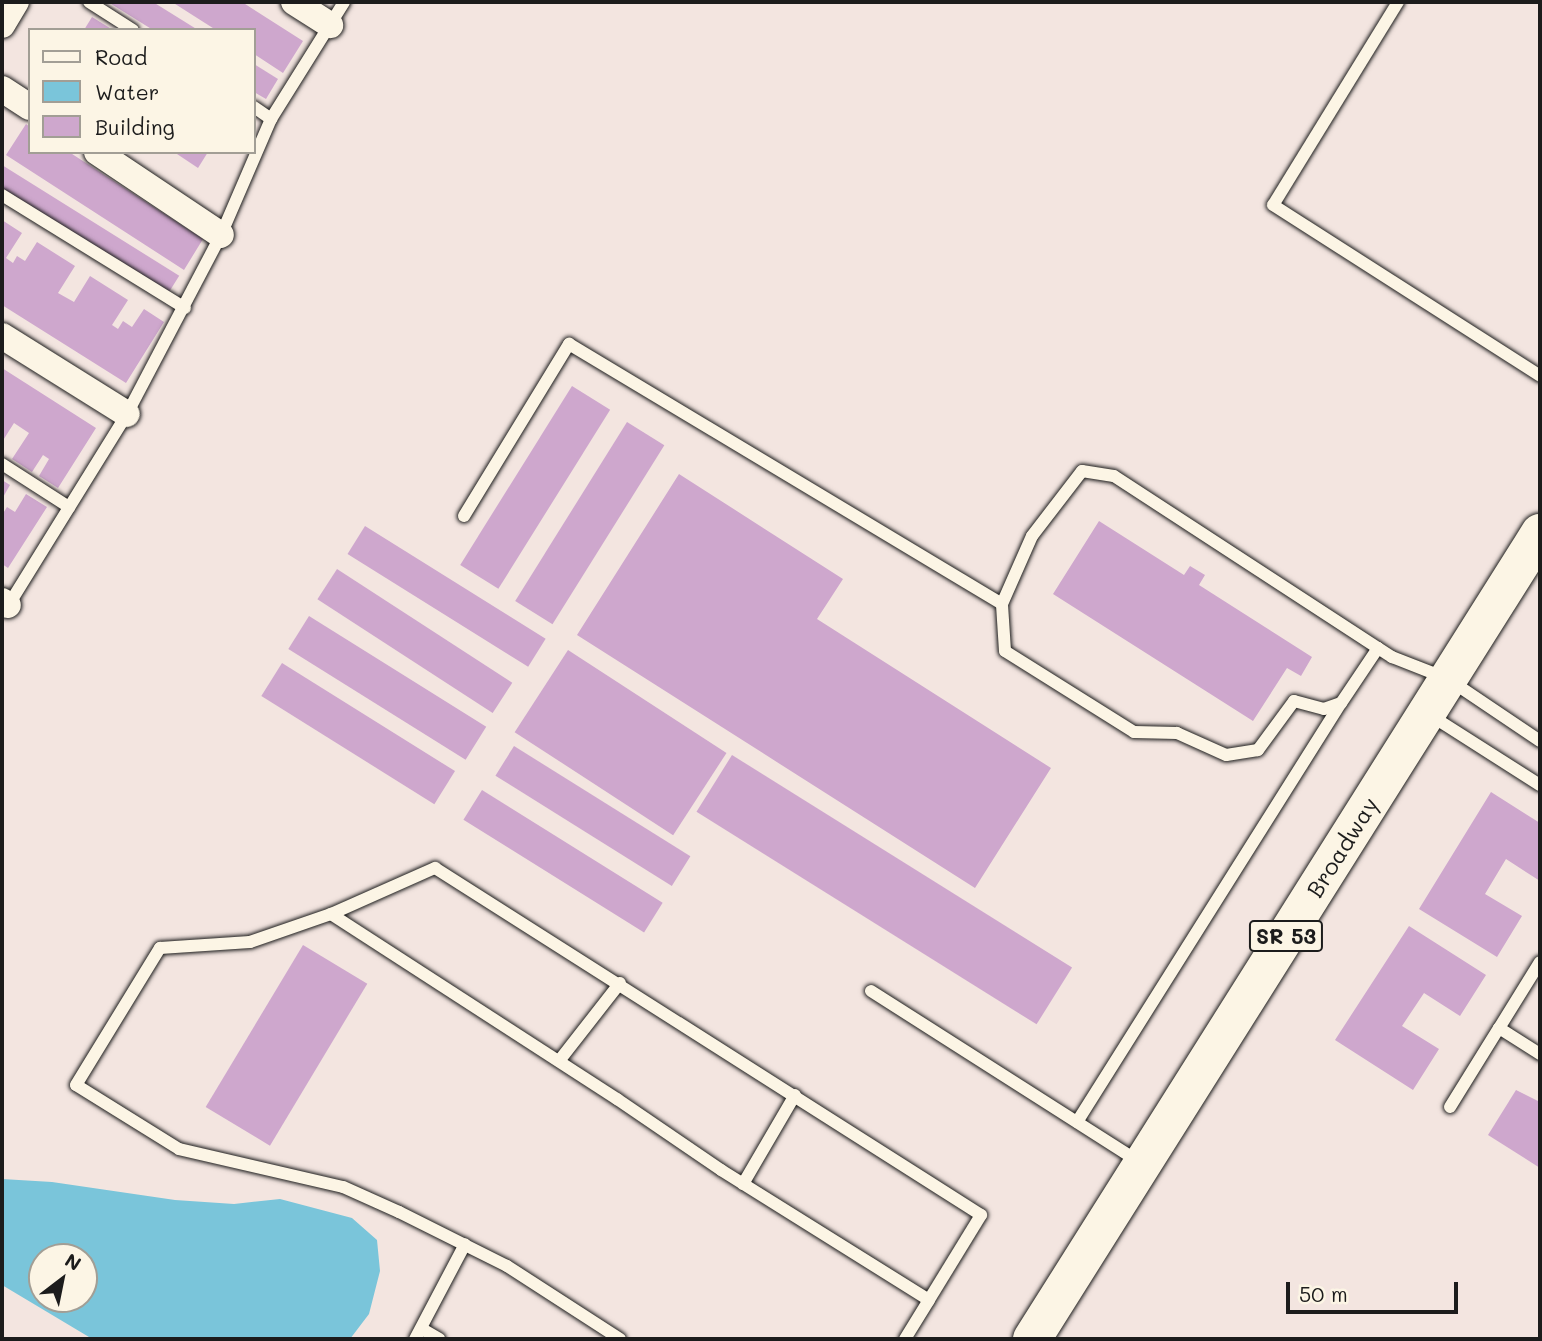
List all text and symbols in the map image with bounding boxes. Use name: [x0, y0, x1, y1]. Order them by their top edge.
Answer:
legend: [28, 28, 256, 154]
text: Road: [95, 43, 147, 70]
text: Water: [95, 78, 159, 105]
text: Building: [95, 113, 175, 140]
street label: Broadway: [1300, 792, 1384, 902]
road number: SR 53: [1248, 918, 1324, 954]
north arrow: [28, 1243, 98, 1313]
text: N: [61, 1247, 86, 1276]
scale bar: [1290, 1268, 1462, 1312]
text: 50 m: [1299, 1280, 1348, 1307]

